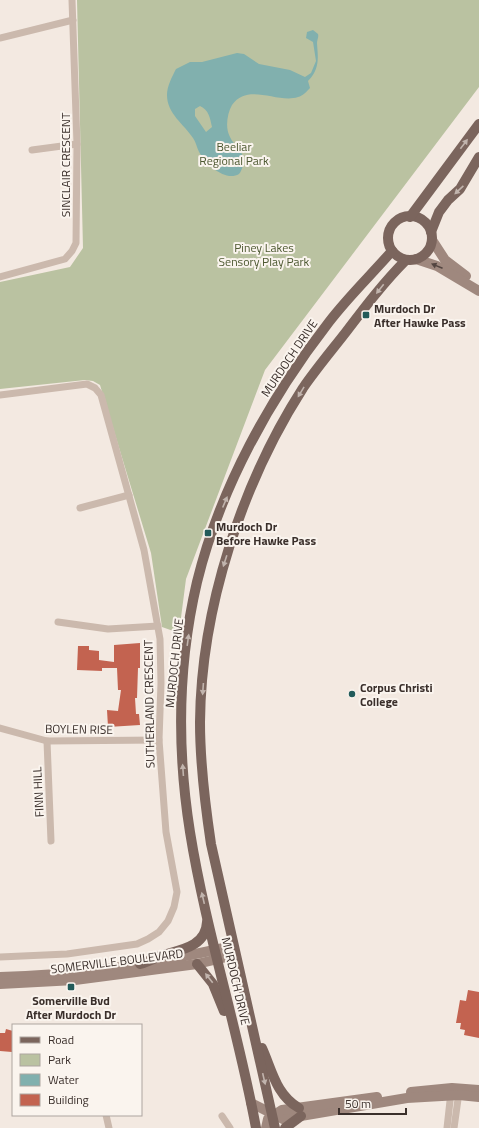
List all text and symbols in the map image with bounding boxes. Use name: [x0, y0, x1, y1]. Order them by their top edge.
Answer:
street label: SINCLAIR CRESCENT: [56, 112, 75, 217]
park label: Beeliar Regional Park: [199, 137, 269, 170]
one-way arrow: [460, 139, 468, 150]
one-way arrow: [453, 185, 464, 194]
park label: Piney Lakes Sensory Play Park: [219, 238, 310, 271]
one-way arrow: [430, 263, 442, 269]
one-way arrow: [375, 283, 384, 294]
place label: Murdoch Dr After Hawke Pass: [374, 299, 466, 332]
marker: Murdoch Dr After Hawke Pass: [361, 310, 371, 320]
street label: MURDOCH DRIVE: [256, 315, 322, 401]
one-way arrow: [297, 387, 305, 397]
one-way arrow: [222, 496, 228, 507]
place label: Murdoch Dr Before Hawke Pass: [216, 517, 316, 550]
marker: Murdoch Dr Before Hawke Pass: [203, 528, 213, 538]
one-way arrow: [222, 556, 228, 568]
street label: MURDOCH DRIVE: [160, 617, 188, 709]
one-way arrow: [185, 634, 191, 646]
street label: SUTHERLAND CRESCENT: [138, 639, 160, 768]
place label: Corpus Christi College: [360, 678, 433, 711]
one-way arrow: [199, 683, 206, 695]
marker: Corpus Christi College: [347, 689, 357, 699]
street label: BOYLEN RISE: [45, 719, 114, 739]
one-way arrow: [179, 764, 186, 776]
street label: FINN HILL: [27, 766, 49, 818]
one-way arrow: [200, 892, 206, 904]
street label: MURDOCH DRIVE: [217, 935, 255, 1027]
street label: SOMERVILLE BOULEVARD: [50, 943, 185, 979]
one-way arrow: [204, 973, 213, 984]
marker: Somerville Bvd After Murdoch Dr: [66, 982, 76, 992]
place label: Somerville Bvd After Murdoch Dr: [26, 991, 117, 1024]
legend: [12, 1024, 142, 1116]
text: Road: [48, 1030, 74, 1049]
text: Park: [48, 1050, 71, 1069]
text: Water: [48, 1070, 79, 1089]
one-way arrow: [262, 1073, 268, 1085]
text: Building: [48, 1090, 89, 1109]
scale bar: [339, 1090, 406, 1116]
text: 50 m: [345, 1094, 371, 1113]

